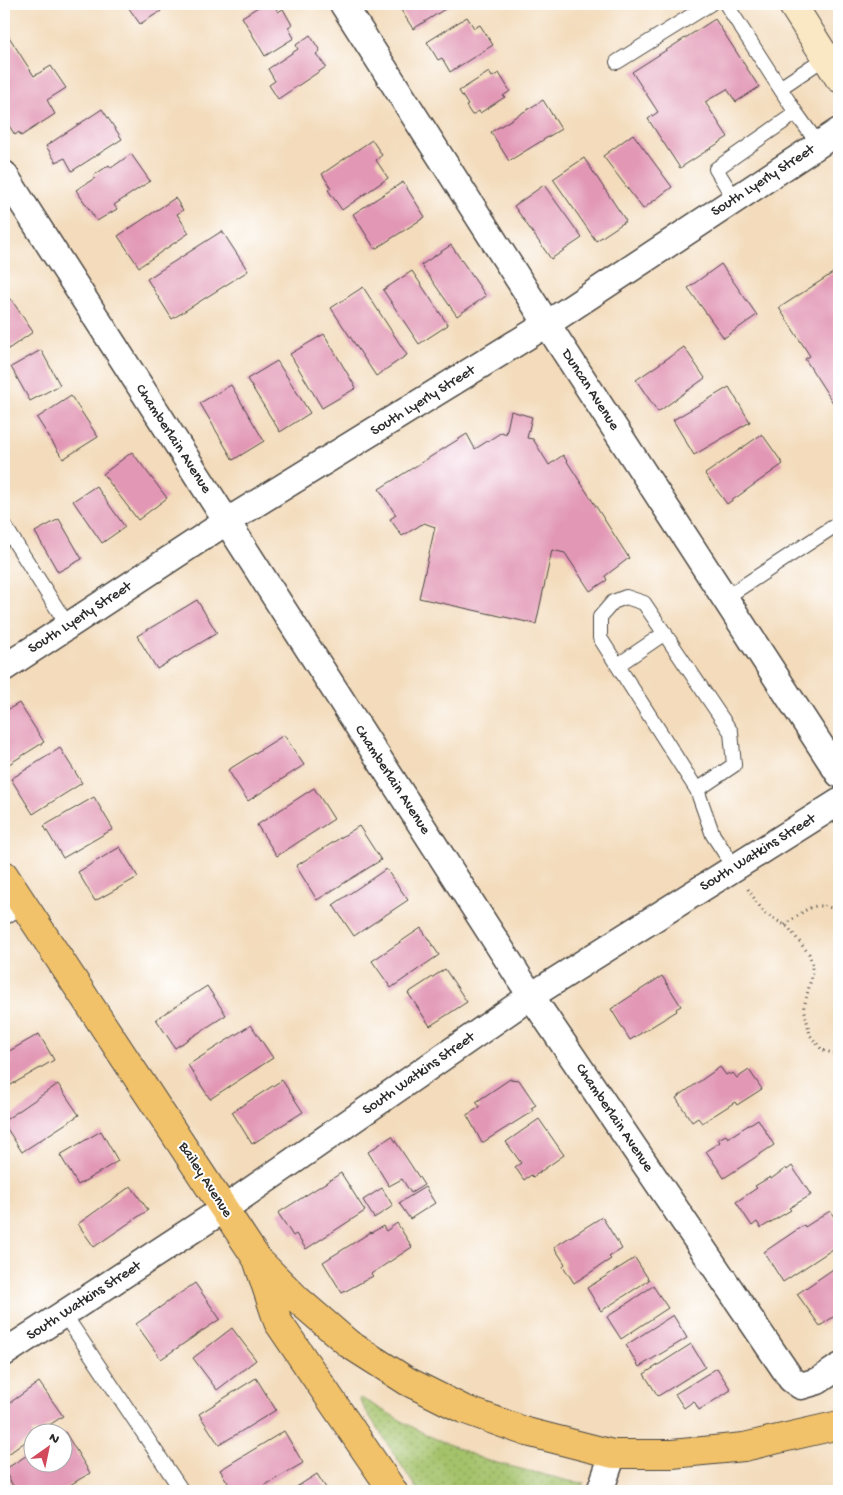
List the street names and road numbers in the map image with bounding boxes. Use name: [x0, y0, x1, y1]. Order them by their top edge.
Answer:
street label: South Lyerly Street: [708, 140, 820, 221]
street label: Duncan Avenue: [557, 345, 623, 434]
street label: South Lyerly Street: [367, 361, 480, 440]
street label: Chamberlain Avenue: [131, 381, 215, 497]
street label: South Lyerly Street: [25, 577, 137, 658]
street label: Chamberlain Avenue: [350, 722, 434, 838]
street label: South Watkins Street: [697, 809, 821, 896]
street label: South Watkins Street: [359, 1027, 480, 1119]
street label: Chamberlain Avenue: [571, 1060, 657, 1176]
street label: Bailey Avenue: [173, 1138, 236, 1221]
street label: South Watkins Street: [23, 1256, 146, 1345]

